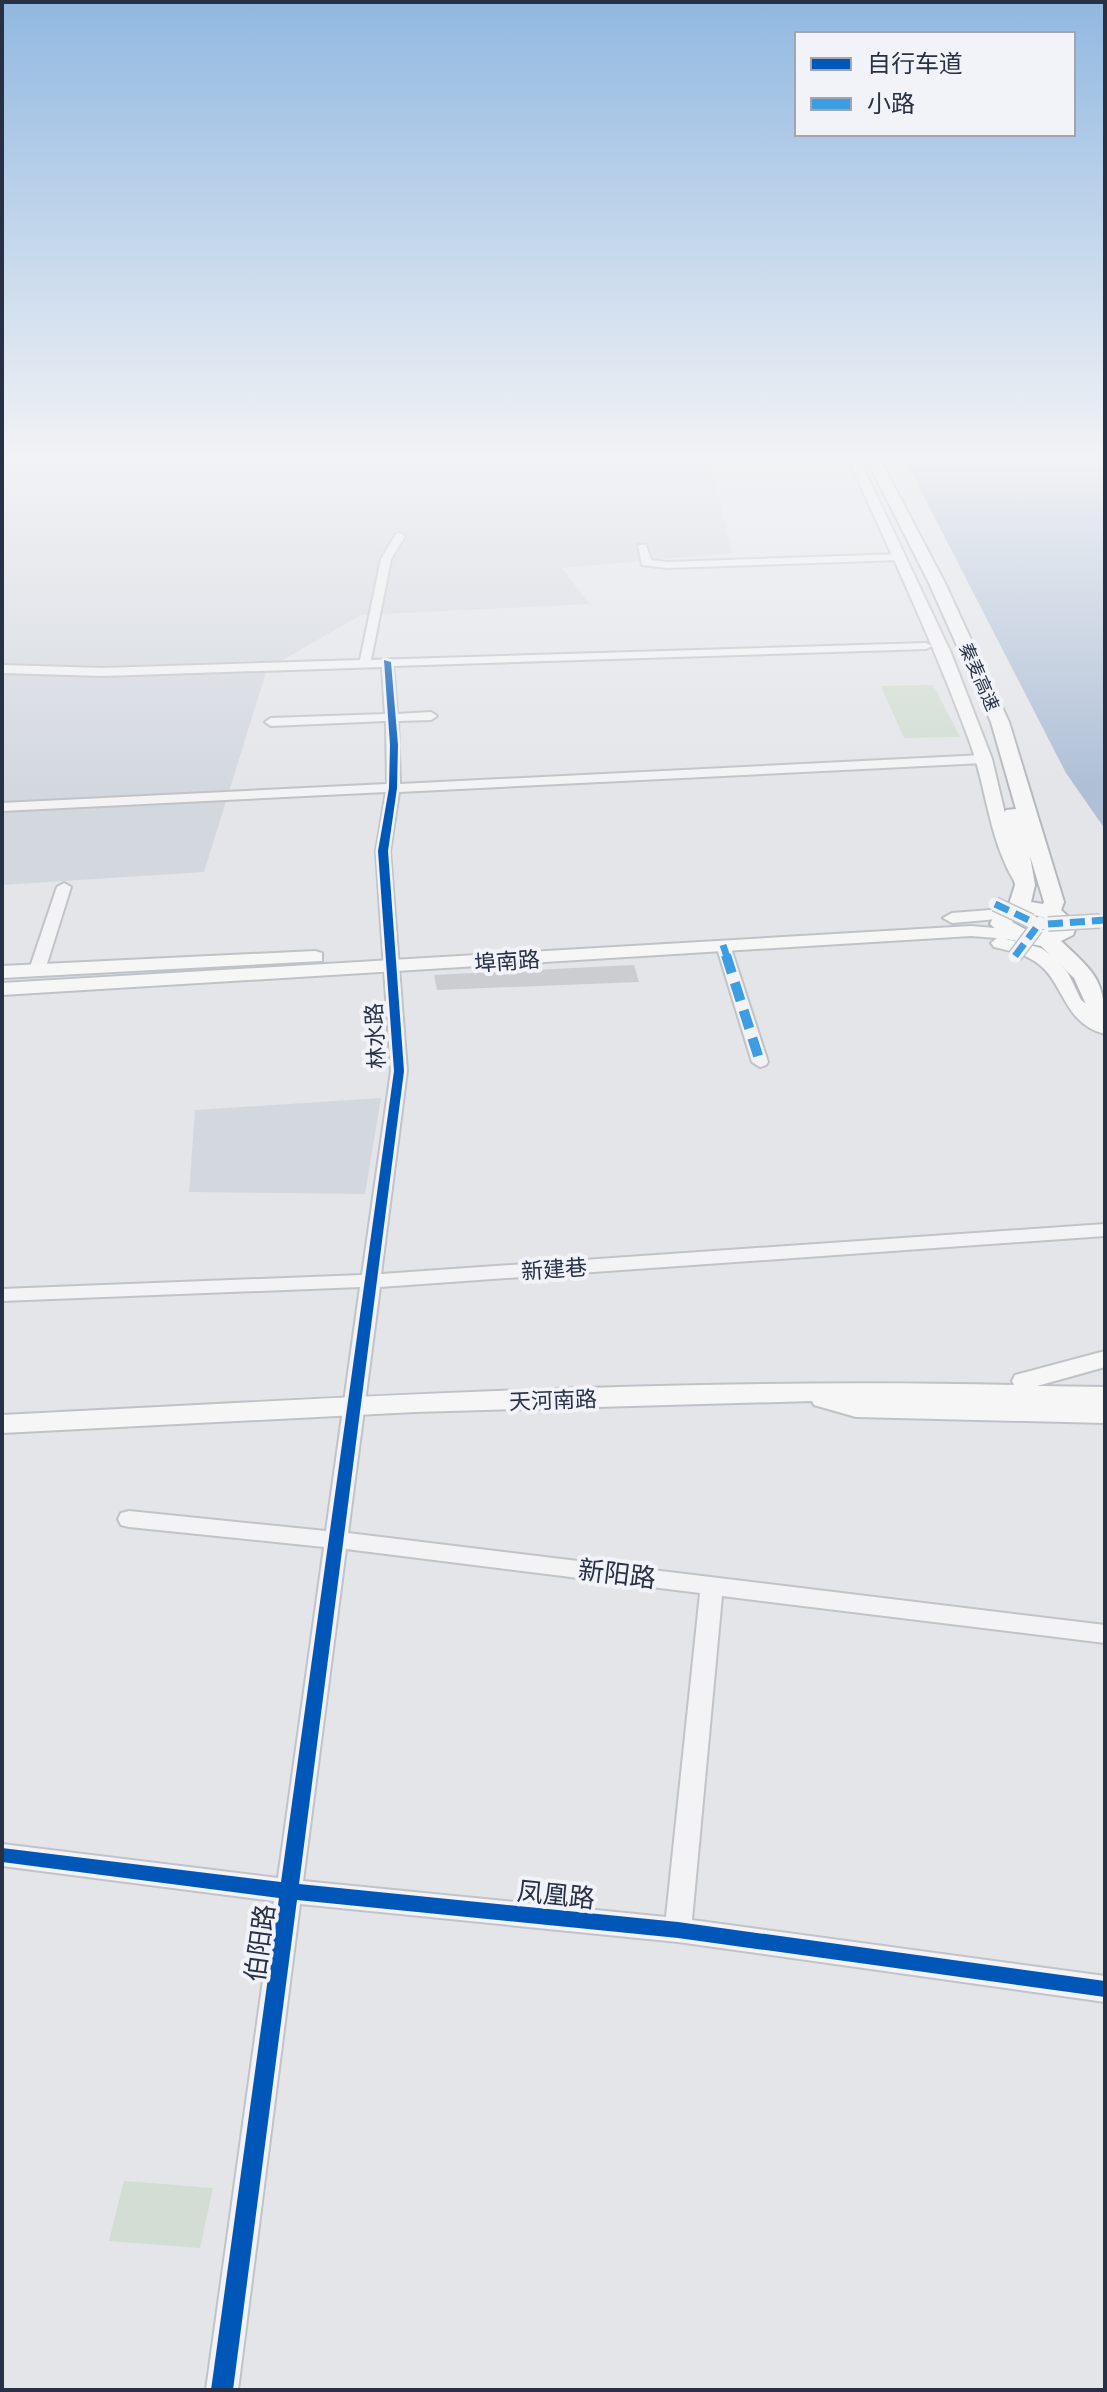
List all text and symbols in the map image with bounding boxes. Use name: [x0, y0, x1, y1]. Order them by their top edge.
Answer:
legend: [795, 32, 1075, 136]
text: 自行车道: [867, 49, 963, 79]
text: 小路: [867, 89, 915, 119]
street label: 秦麦高速: [954, 640, 1004, 714]
street label: 埠南路: [473, 946, 541, 977]
street label: 林水路: [360, 1002, 391, 1070]
street label: 新建巷: [520, 1254, 588, 1285]
street label: 天河南路: [509, 1385, 597, 1416]
street label: 新阳路: [576, 1554, 658, 1596]
street label: 凤凰路: [515, 1876, 596, 1916]
street label: 伯阳路: [240, 1902, 282, 1984]

